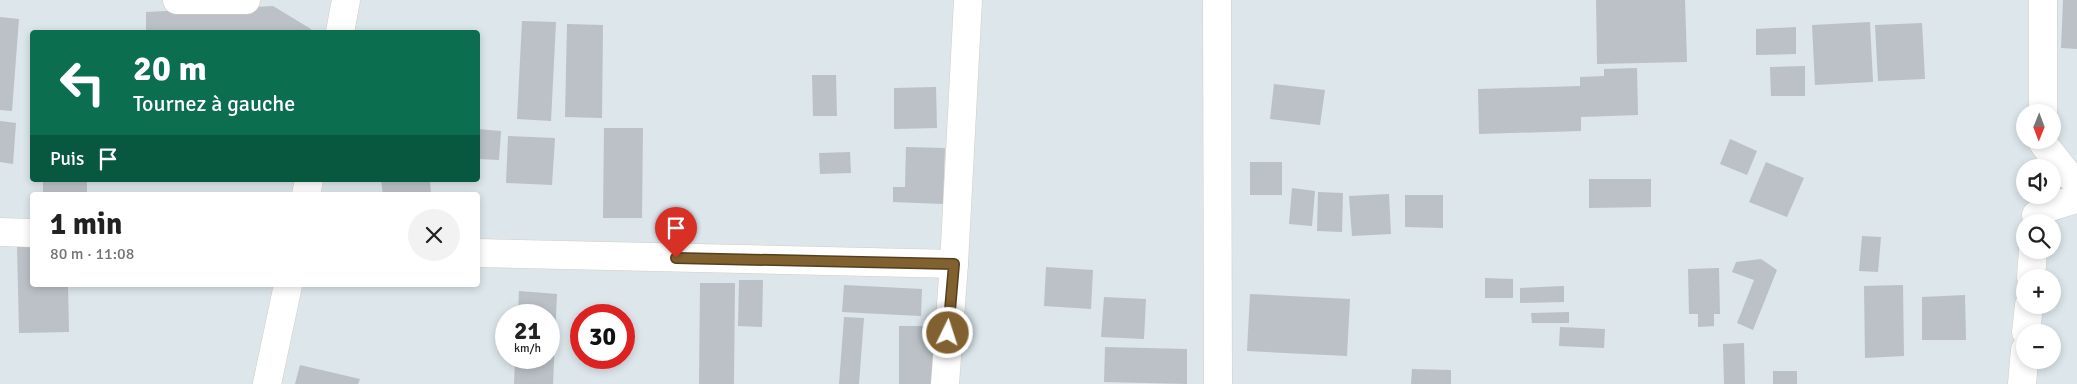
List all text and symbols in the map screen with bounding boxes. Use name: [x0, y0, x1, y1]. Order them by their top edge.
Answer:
text: 20 m: [133, 47, 207, 90]
icon: left: [50, 50, 115, 115]
text: Tournez à gauche: [133, 90, 295, 117]
north arrow: [2016, 104, 2061, 149]
map controls: [2016, 104, 2061, 369]
icon: arrive: [94, 145, 122, 173]
text: Puis: [50, 147, 84, 171]
button: sound: [2016, 159, 2061, 204]
text: 1 min: [50, 206, 122, 243]
pin: [655, 207, 697, 258]
button: close: [408, 209, 460, 261]
icon: arrive: [662, 214, 690, 242]
button: search: [2016, 214, 2061, 259]
text: 80 m · 11:08: [50, 244, 134, 264]
button: +: [2016, 269, 2061, 314]
speed limit sign: 30: [570, 304, 635, 369]
position arrow: [921, 306, 973, 358]
text: 21: [514, 315, 541, 346]
button: −: [2016, 324, 2061, 369]
text: km/h: [514, 341, 541, 356]

